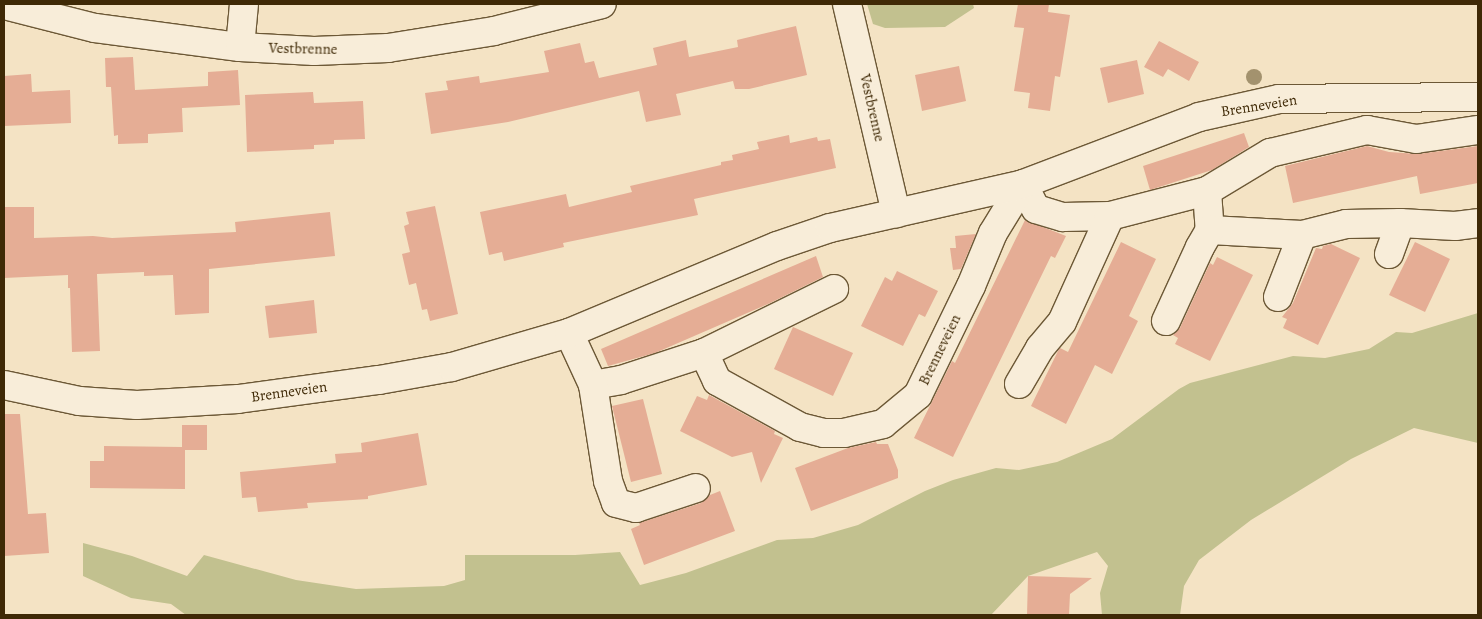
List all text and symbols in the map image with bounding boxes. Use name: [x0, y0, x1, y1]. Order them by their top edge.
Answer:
street label: Vestbrenne: [268, 39, 338, 59]
street label: Vestbrenne: [855, 72, 889, 144]
street label: Brenneveien: [1220, 91, 1298, 121]
street label: Brenneveien: [915, 312, 965, 388]
street label: Brenneveien: [250, 378, 328, 406]

